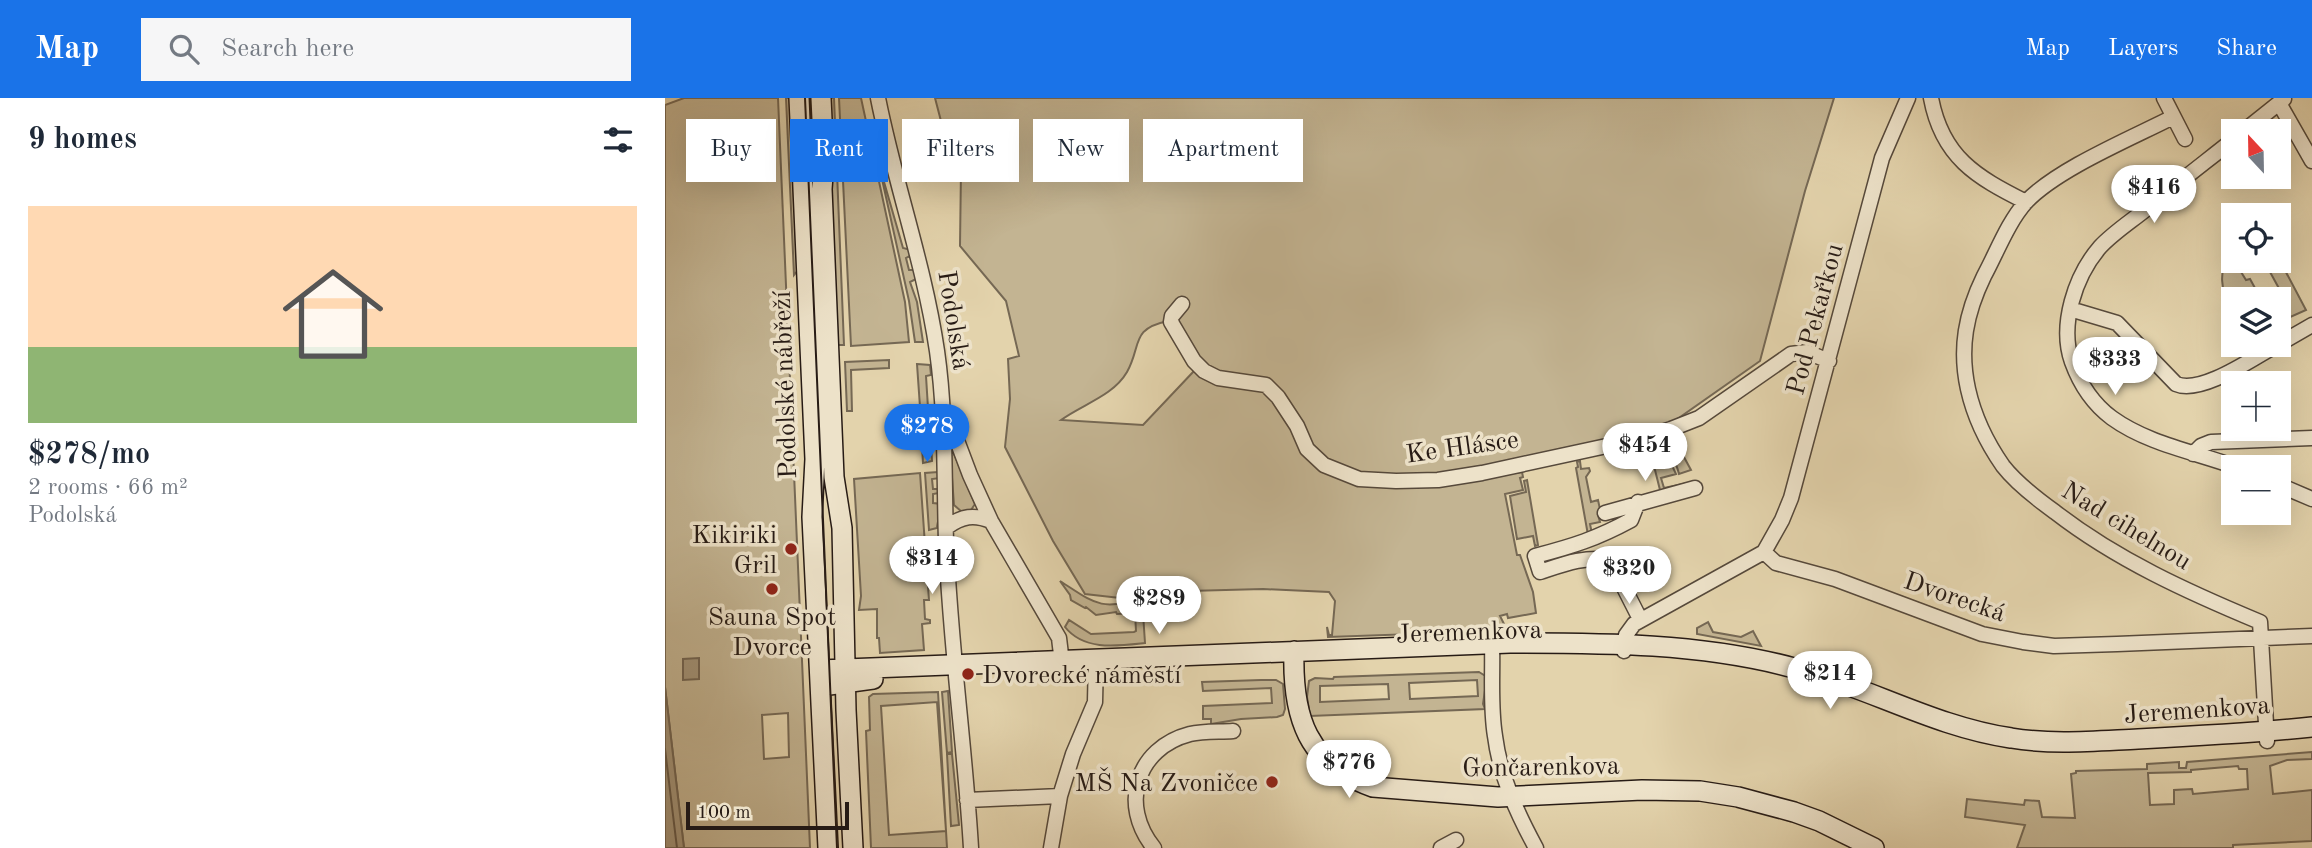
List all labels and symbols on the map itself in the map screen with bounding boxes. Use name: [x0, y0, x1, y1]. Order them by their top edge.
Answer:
north arrow: [2221, 119, 2291, 189]
pin: $416: [2113, 166, 2195, 225]
street label: Pod Pekařkou: [1783, 241, 1849, 398]
street label: Podolská: [932, 269, 974, 372]
street label: Podolské nábřeží: [770, 290, 802, 479]
pin: $333: [2074, 338, 2156, 397]
pin: $278: [886, 404, 968, 464]
pin: $454: [1604, 424, 1686, 483]
street label: Ke Hlásce: [1404, 427, 1520, 469]
street label: Nad cihelnou: [2057, 478, 2195, 576]
place label: Kikiriki Gril: [692, 523, 777, 579]
pin: $314: [891, 536, 973, 596]
marker: Kikiriki Gril: [783, 541, 799, 557]
pin: $320: [1588, 546, 1670, 606]
street label: Dvorecká: [1900, 568, 2009, 627]
pin: $289: [1118, 576, 1200, 636]
marker: Sauna Spot Dvorce: [764, 581, 780, 597]
place label: Sauna Spot Dvorce: [708, 605, 836, 661]
street label: Jeremenkova: [1395, 617, 1543, 649]
pin: $214: [1789, 652, 1871, 711]
place label: Dvorecké náměstí: [982, 663, 1182, 689]
marker: Dvorecké náměstí: [960, 666, 976, 682]
street label: Jeremenkova: [2123, 693, 2271, 729]
pin: $776: [1308, 740, 1390, 800]
street label: Gončarenkova: [1462, 754, 1620, 782]
place label: MŠ Na Zvoničce: [1075, 766, 1258, 797]
marker: MŠ Na Zvoničce: [1264, 774, 1280, 790]
scale bar: [686, 799, 849, 831]

